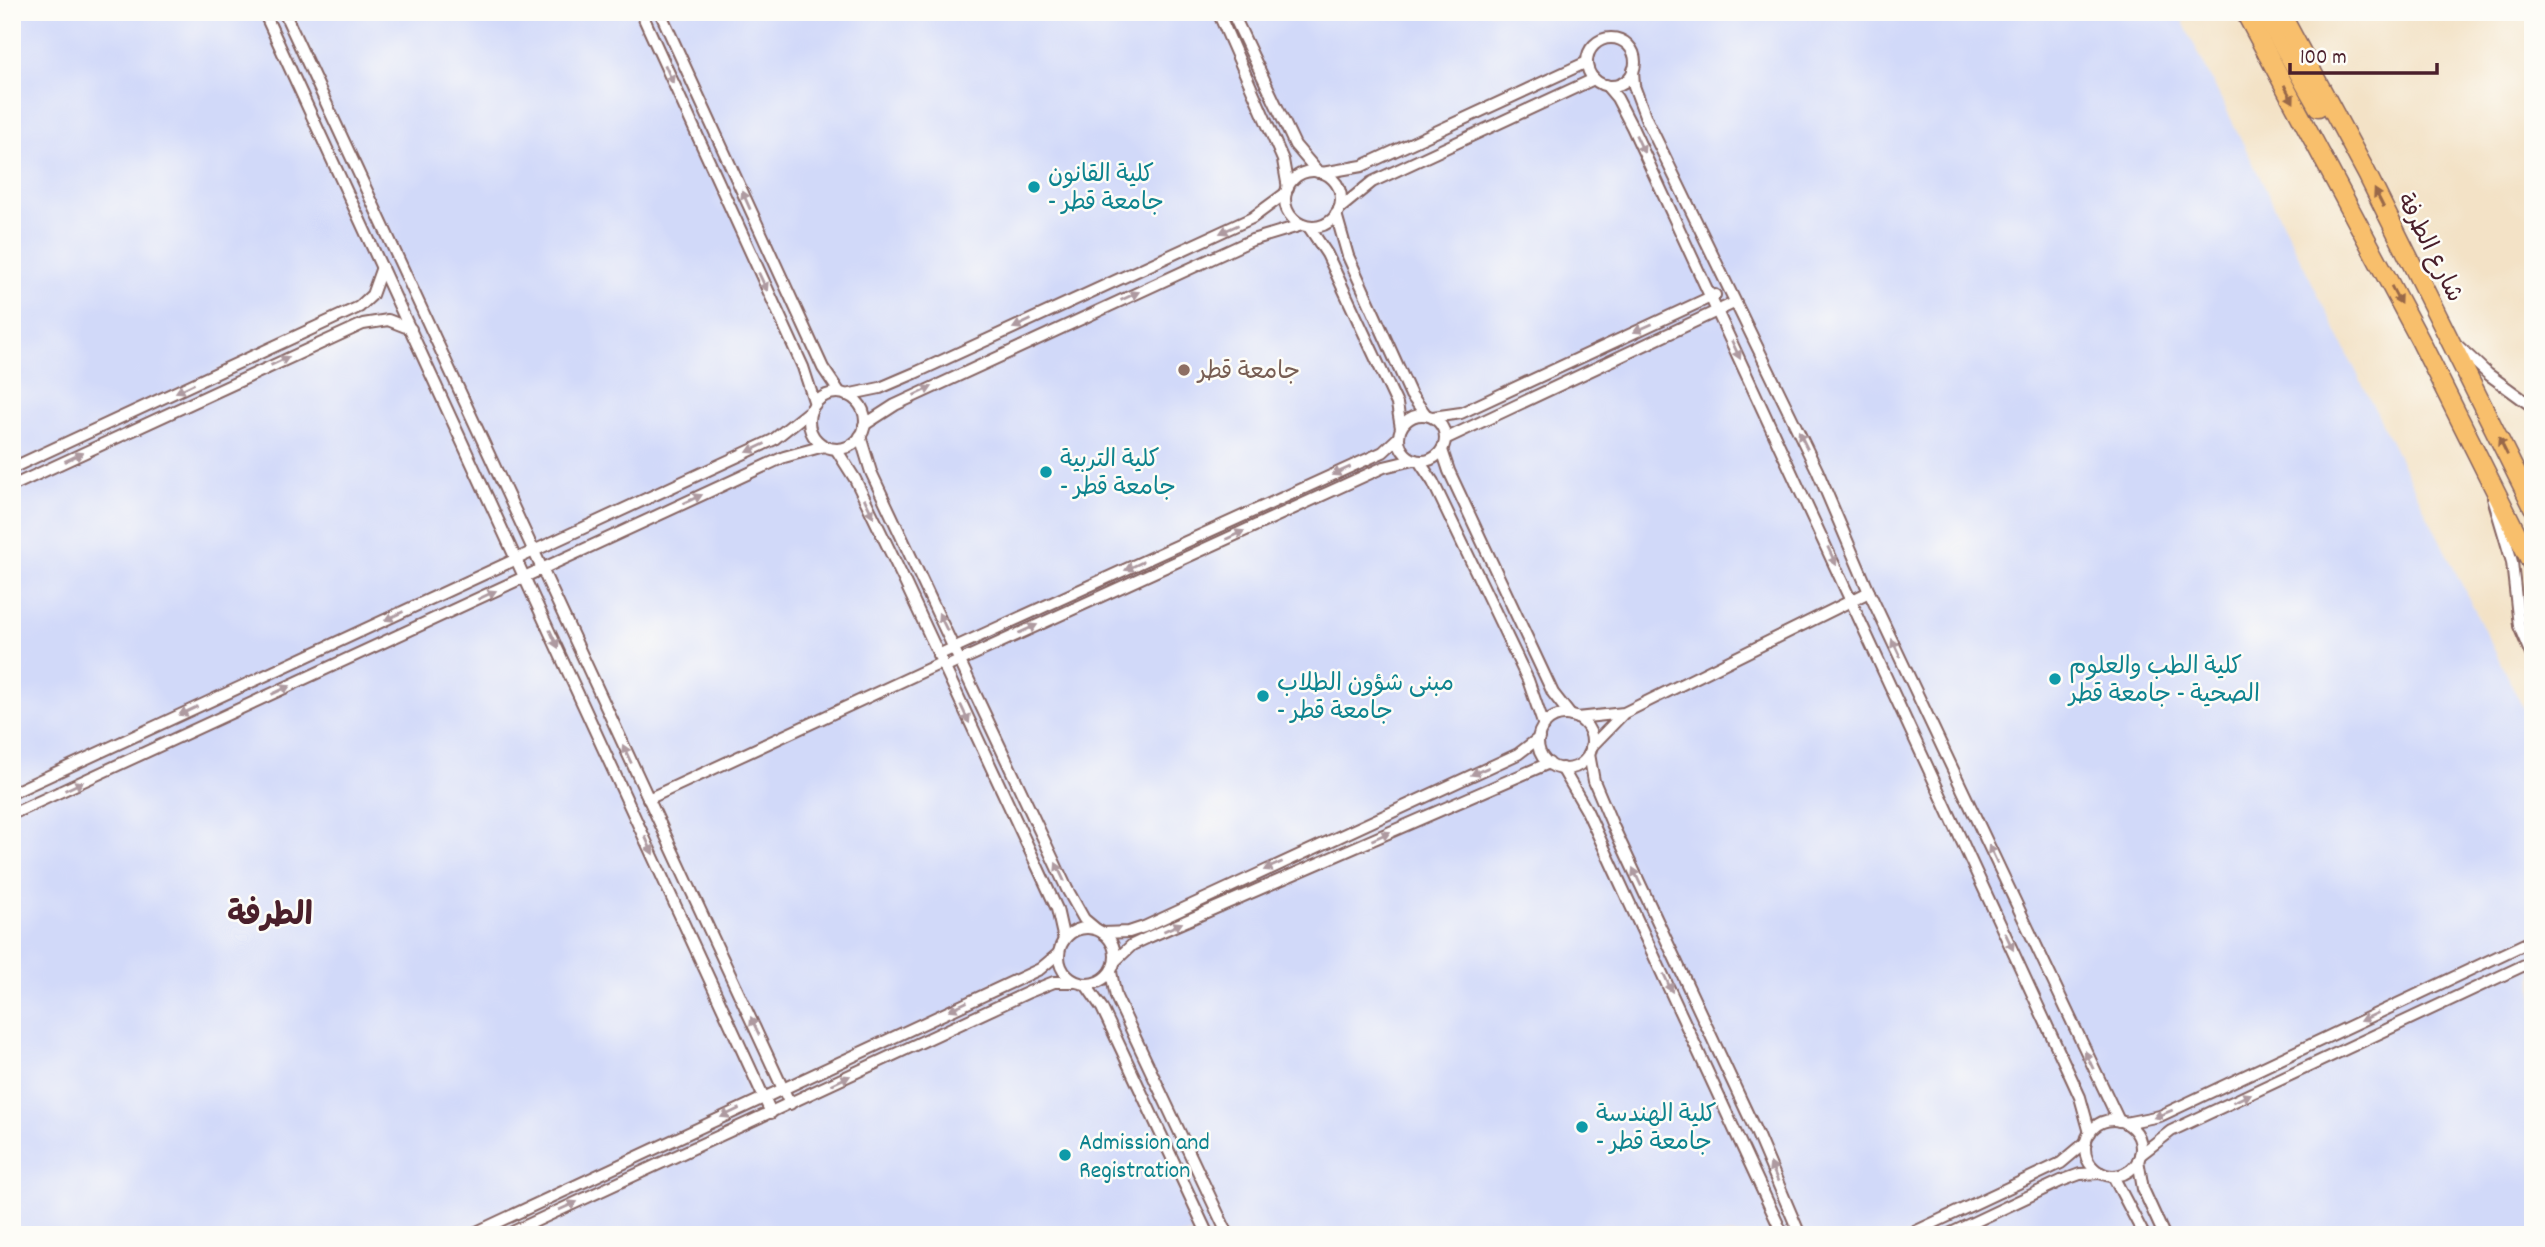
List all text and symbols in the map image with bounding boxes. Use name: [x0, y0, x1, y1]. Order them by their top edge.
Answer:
scale bar: [2290, 32, 2436, 76]
text: 100 m: [2300, 44, 2347, 74]
one-way arrow: [663, 64, 675, 84]
one-way arrow: [2284, 84, 2295, 104]
one-way arrow: [1634, 134, 1646, 154]
place label: كلية القانون - جامعة قطر: [1048, 159, 1164, 221]
marker: كلية القانون - جامعة قطر: [1026, 179, 1042, 195]
one-way arrow: [2374, 188, 2386, 208]
street label: شارع الطرفة: [2386, 188, 2470, 309]
one-way arrow: [740, 190, 752, 210]
one-way arrow: [1219, 223, 1239, 235]
one-way arrow: [757, 272, 768, 292]
one-way arrow: [2390, 285, 2402, 305]
one-way arrow: [1120, 290, 1140, 302]
one-way arrow: [1012, 318, 1032, 330]
one-way arrow: [1633, 322, 1653, 334]
one-way arrow: [1730, 340, 1742, 360]
one-way arrow: [270, 356, 291, 367]
place label: جامعة قطر: [1196, 356, 1300, 390]
marker: جامعة قطر: [1176, 362, 1192, 378]
one-way arrow: [175, 382, 195, 394]
one-way arrow: [913, 386, 934, 397]
one-way arrow: [1797, 430, 1808, 450]
one-way arrow: [2497, 436, 2508, 456]
one-way arrow: [746, 443, 767, 454]
place label: كلية التربية - جامعة قطر: [1060, 444, 1176, 506]
one-way arrow: [64, 451, 84, 463]
marker: كلية التربية - جامعة قطر: [1038, 464, 1054, 480]
one-way arrow: [1331, 466, 1351, 477]
one-way arrow: [683, 493, 704, 504]
one-way arrow: [863, 498, 875, 518]
one-way arrow: [1225, 529, 1245, 541]
one-way arrow: [1826, 546, 1838, 566]
one-way arrow: [1124, 560, 1144, 572]
one-way arrow: [477, 589, 497, 600]
one-way arrow: [384, 611, 405, 622]
one-way arrow: [937, 612, 948, 632]
one-way arrow: [1018, 623, 1038, 635]
one-way arrow: [548, 629, 559, 649]
one-way arrow: [1890, 638, 1902, 658]
place label: كلية الطب والعلوم الصحية - جامعة قطر: [2067, 651, 2260, 713]
place label: مبنى شؤون الطلاب - جامعة قطر: [1277, 668, 1454, 730]
marker: كلية الطب والعلوم الصحية - جامعة قطر: [2047, 671, 2063, 687]
one-way arrow: [271, 684, 291, 696]
marker: مبنى شؤون الطلاب - جامعة قطر: [1255, 688, 1271, 704]
one-way arrow: [960, 704, 971, 724]
one-way arrow: [178, 705, 198, 717]
one-way arrow: [621, 744, 632, 764]
one-way arrow: [1469, 766, 1490, 777]
one-way arrow: [64, 780, 84, 792]
one-way arrow: [1371, 830, 1392, 841]
one-way arrow: [644, 835, 655, 856]
one-way arrow: [1987, 844, 1999, 864]
one-way arrow: [1263, 860, 1283, 872]
one-way arrow: [1054, 862, 1065, 882]
one-way arrow: [1631, 867, 1643, 887]
district label: الطرفة: [227, 895, 313, 941]
one-way arrow: [1163, 921, 1183, 933]
one-way arrow: [2003, 931, 2015, 951]
one-way arrow: [1662, 973, 1674, 993]
one-way arrow: [948, 1000, 968, 1012]
one-way arrow: [2359, 1012, 2379, 1023]
one-way arrow: [749, 1016, 760, 1036]
one-way arrow: [2083, 1050, 2095, 1070]
one-way arrow: [831, 1075, 852, 1086]
one-way arrow: [2232, 1092, 2252, 1103]
place label: كلية الهندسة - جامعة قطر: [1596, 1099, 1717, 1161]
one-way arrow: [720, 1108, 740, 1119]
one-way arrow: [2152, 1109, 2173, 1120]
marker: كلية الهندسة - جامعة قطر: [1574, 1119, 1590, 1135]
place label: Admission and Registration: [1079, 1127, 1210, 1189]
marker: Admission and Registration: [1057, 1147, 1073, 1163]
one-way arrow: [1768, 1161, 1779, 1182]
one-way arrow: [558, 1200, 578, 1212]

